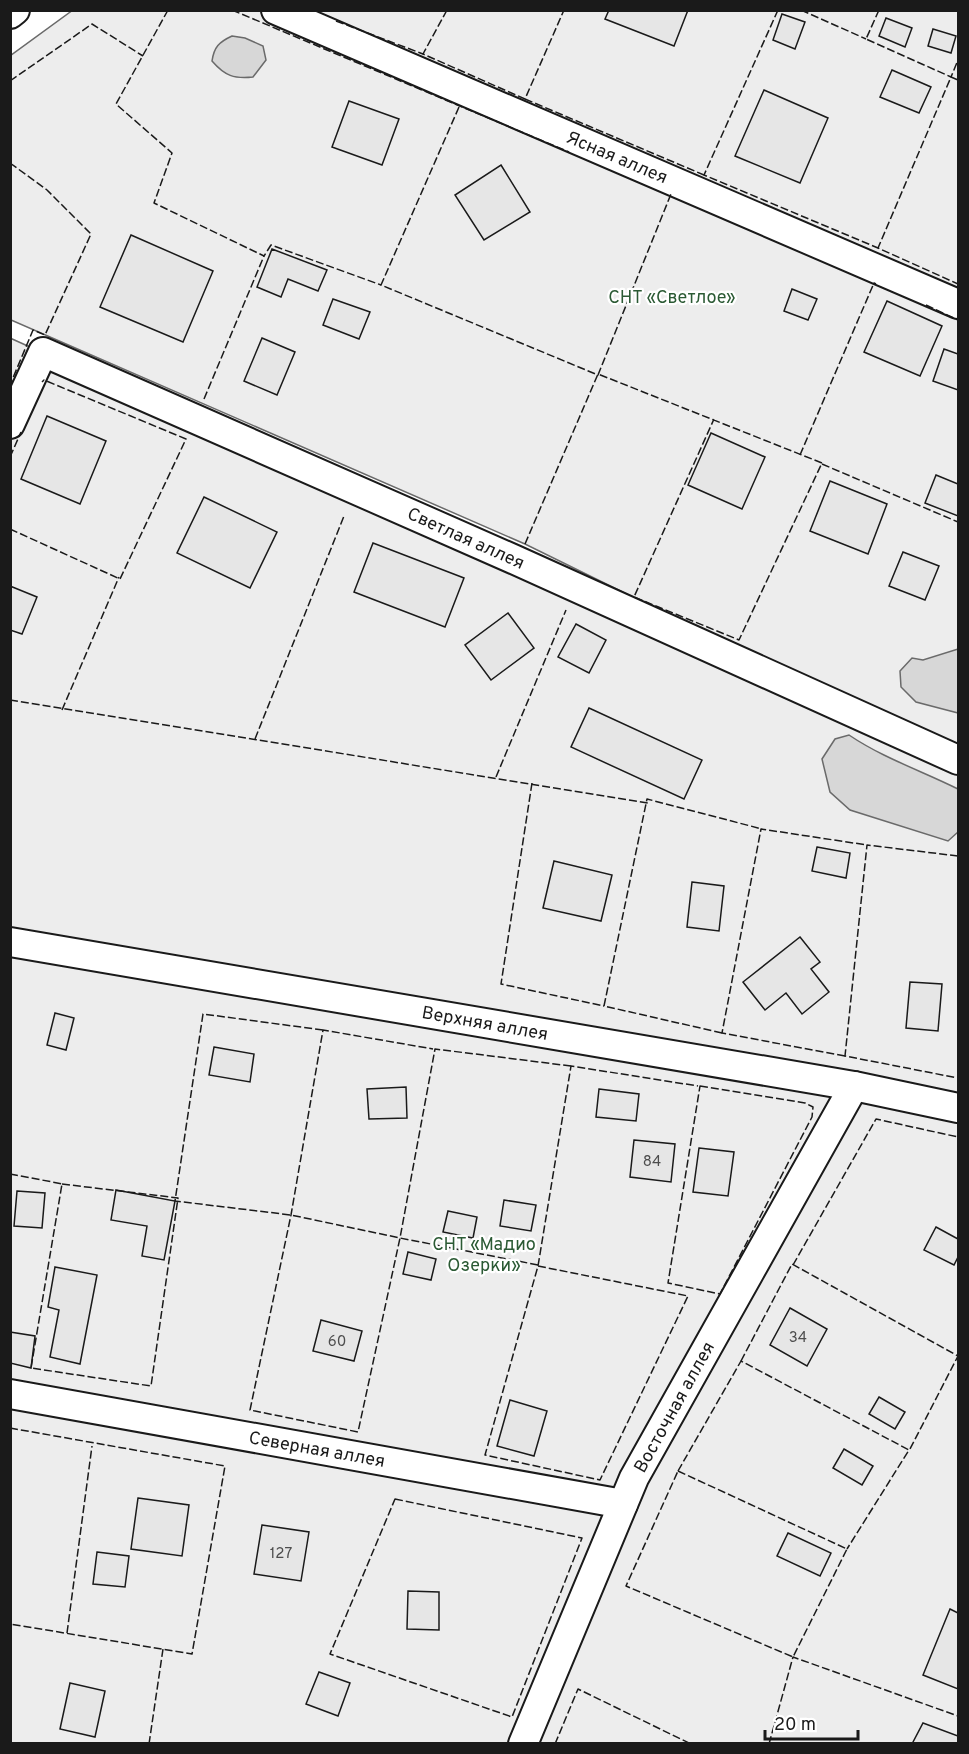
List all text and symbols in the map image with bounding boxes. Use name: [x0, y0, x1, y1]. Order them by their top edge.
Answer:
street label: Ясная аллея: [562, 127, 671, 190]
park label: СНТ «Светлое»: [608, 287, 736, 310]
street label: Светлая аллея: [403, 503, 528, 576]
street label: Верхняя аллея: [420, 1002, 550, 1047]
house number: 84: [643, 1153, 661, 1172]
park label: СНТ «Мадио Озерки»: [432, 1234, 536, 1278]
house number: 34: [789, 1329, 807, 1348]
house number: 60: [328, 1333, 346, 1352]
street label: Восточная аллея: [630, 1338, 721, 1477]
street label: Северная аллея: [247, 1427, 387, 1474]
house number: 127: [270, 1545, 292, 1564]
scale bar: [765, 1703, 858, 1741]
text: 20 m: [774, 1714, 816, 1737]

